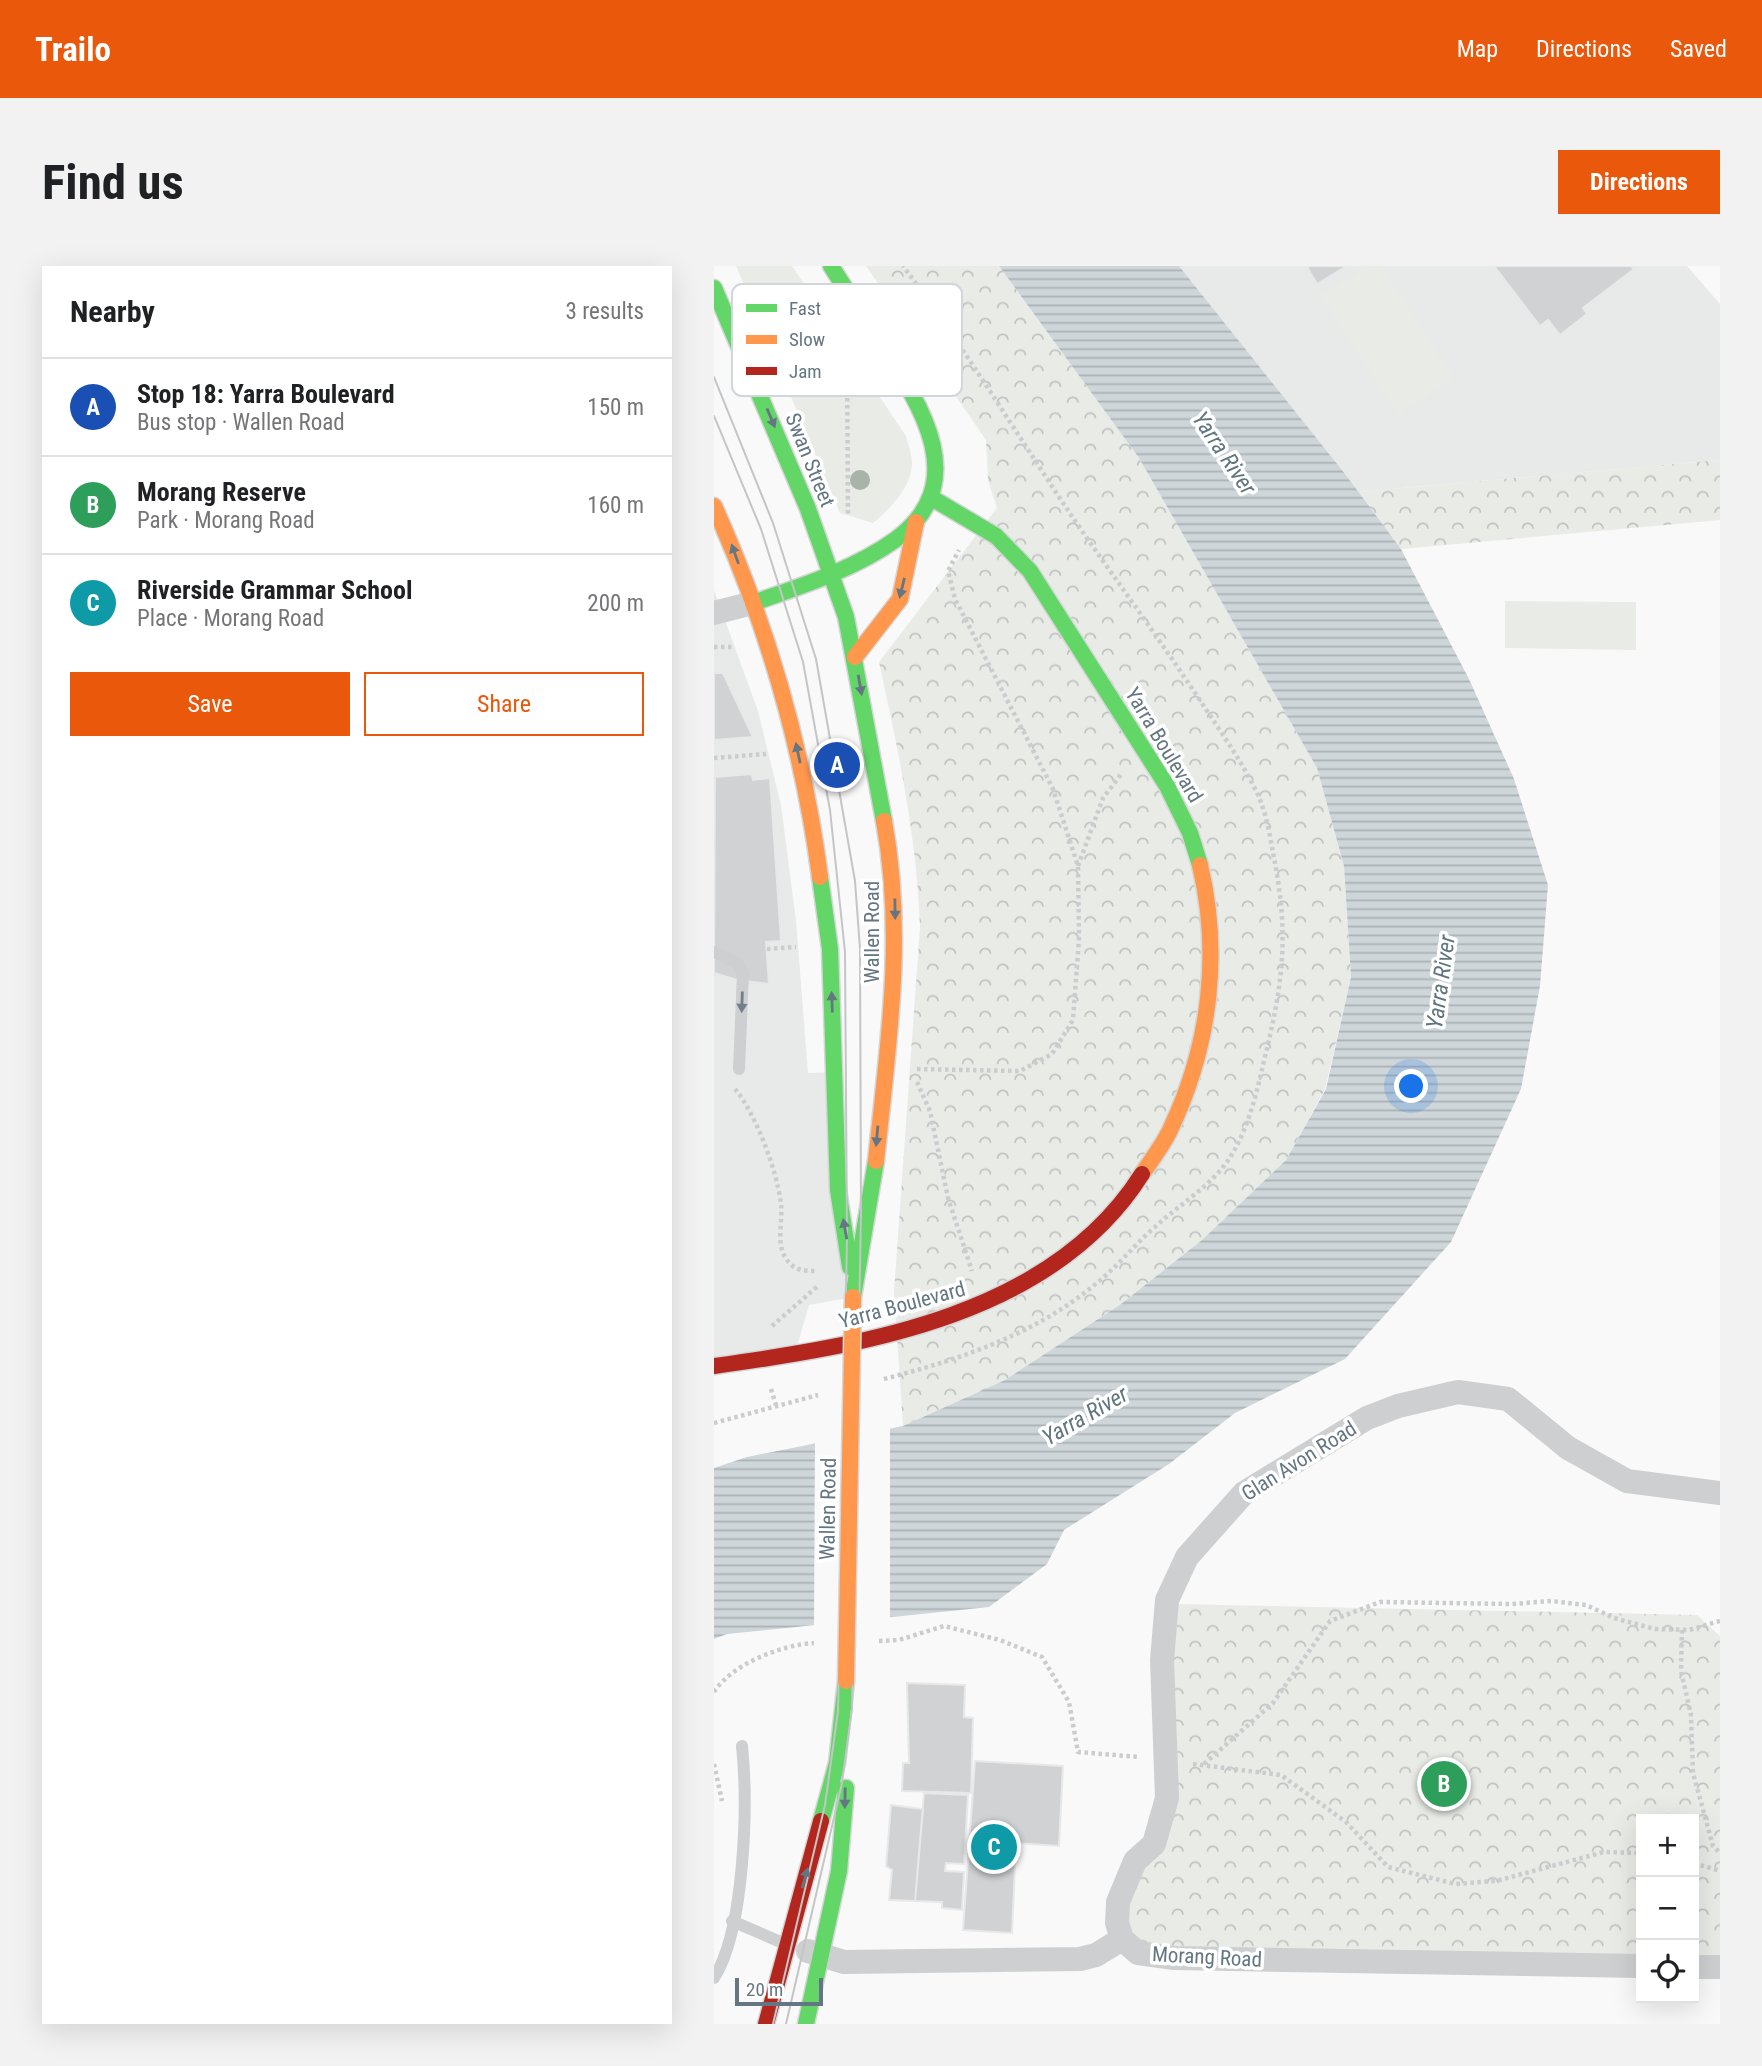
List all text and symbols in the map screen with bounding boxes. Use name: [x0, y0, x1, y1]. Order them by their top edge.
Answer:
text: Trailo: [35, 30, 111, 69]
text: Map: [1457, 35, 1498, 63]
text: Directions: [1536, 35, 1632, 63]
text: Saved: [1670, 35, 1727, 63]
button: Directions: [1558, 150, 1720, 214]
text: Find us: [42, 154, 184, 211]
legend: [732, 284, 962, 396]
text: Nearby: [70, 294, 155, 329]
text: Fast: [789, 297, 821, 320]
text: 3 results: [566, 298, 644, 325]
text: Slow: [789, 328, 825, 351]
text: Jam: [789, 360, 822, 383]
text: Stop 18: Yarra Boulevard: [137, 379, 395, 409]
text: A: [86, 394, 100, 421]
text: 150 m: [587, 394, 644, 421]
water label: Yarra River: [1186, 406, 1262, 501]
one-way arrow: [765, 408, 776, 429]
text: Bus stop · Wallen Road: [137, 409, 345, 436]
street label: Swan Street: [780, 410, 840, 510]
text: Morang Reserve: [137, 477, 306, 507]
text: B: [87, 492, 99, 519]
text: 160 m: [587, 492, 644, 519]
text: Park · Morang Road: [137, 507, 315, 534]
one-way arrow: [729, 543, 740, 564]
text: Riverside Grammar School: [137, 575, 413, 605]
one-way arrow: [896, 578, 907, 600]
text: C: [86, 590, 100, 617]
text: 200 m: [587, 590, 644, 617]
text: Place · Morang Road: [137, 605, 324, 632]
button: Save: [70, 672, 350, 736]
button: Share: [364, 672, 644, 736]
one-way arrow: [855, 674, 866, 696]
street label: Yarra Boulevard: [1120, 683, 1208, 807]
pin: A: [814, 739, 860, 791]
one-way arrow: [793, 742, 804, 764]
street label: Wallen Road: [860, 881, 884, 983]
one-way arrow: [889, 899, 901, 921]
water label: Yarra River: [1421, 932, 1461, 1031]
one-way arrow: [736, 991, 748, 1013]
one-way arrow: [827, 991, 838, 1013]
your location: [1394, 1069, 1428, 1103]
one-way arrow: [871, 1125, 882, 1147]
one-way arrow: [839, 1218, 850, 1240]
street label: Yarra Boulevard: [836, 1277, 968, 1333]
water label: Yarra River: [1037, 1380, 1134, 1451]
street label: Glan Avon Road: [1237, 1416, 1361, 1506]
street label: Wallen Road: [815, 1458, 841, 1560]
pin: B: [1421, 1758, 1467, 1810]
one-way arrow: [840, 1788, 851, 1810]
map controls: [1636, 1814, 1699, 2003]
button: +: [1636, 1814, 1699, 1877]
pin: C: [971, 1821, 1017, 1873]
one-way arrow: [800, 1867, 811, 1889]
button: −: [1636, 1877, 1699, 1940]
button: locate: [1636, 1940, 1699, 2003]
street label: Morang Road: [1151, 1942, 1263, 1972]
scale bar: [735, 1975, 822, 2007]
text: 20 m: [746, 1978, 783, 2001]

